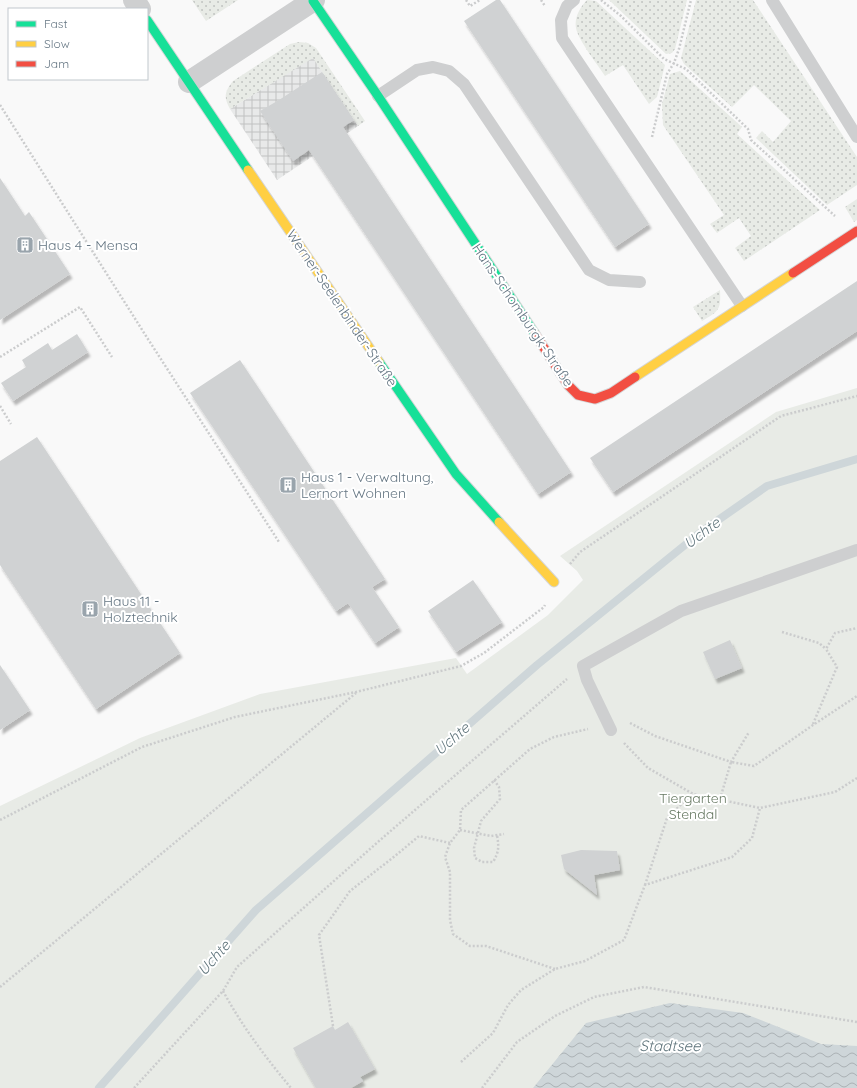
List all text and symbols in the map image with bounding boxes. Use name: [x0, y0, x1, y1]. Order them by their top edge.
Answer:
legend: [8, 8, 148, 80]
text: Fast: [44, 16, 68, 31]
text: Slow: [44, 36, 70, 51]
text: Jam: [44, 56, 69, 71]
street label: Werner-Seelenbinder-Straße: [283, 226, 401, 390]
building icon: Haus 4 - Mensa: [15, 235, 35, 255]
place label: Haus 4 - Mensa: [38, 236, 138, 254]
street label: Hans-Schomburgk-Straße: [468, 240, 578, 390]
place label: Haus 1 - Verwaltung, Lernort Wohnen: [301, 468, 434, 502]
building icon: Haus 1 - Verwaltung, Lernort Wohnen: [278, 475, 298, 495]
water label: Uchte: [680, 513, 724, 552]
place label: Haus 11 - Holztechnik: [103, 592, 178, 626]
building icon: Haus 11 - Holztechnik: [80, 599, 100, 619]
water label: Uchte: [430, 718, 474, 759]
park label: Tiergarten Stendal: [659, 789, 727, 823]
water label: Uchte: [193, 936, 234, 979]
water label: Stadtsee: [639, 1036, 701, 1055]

